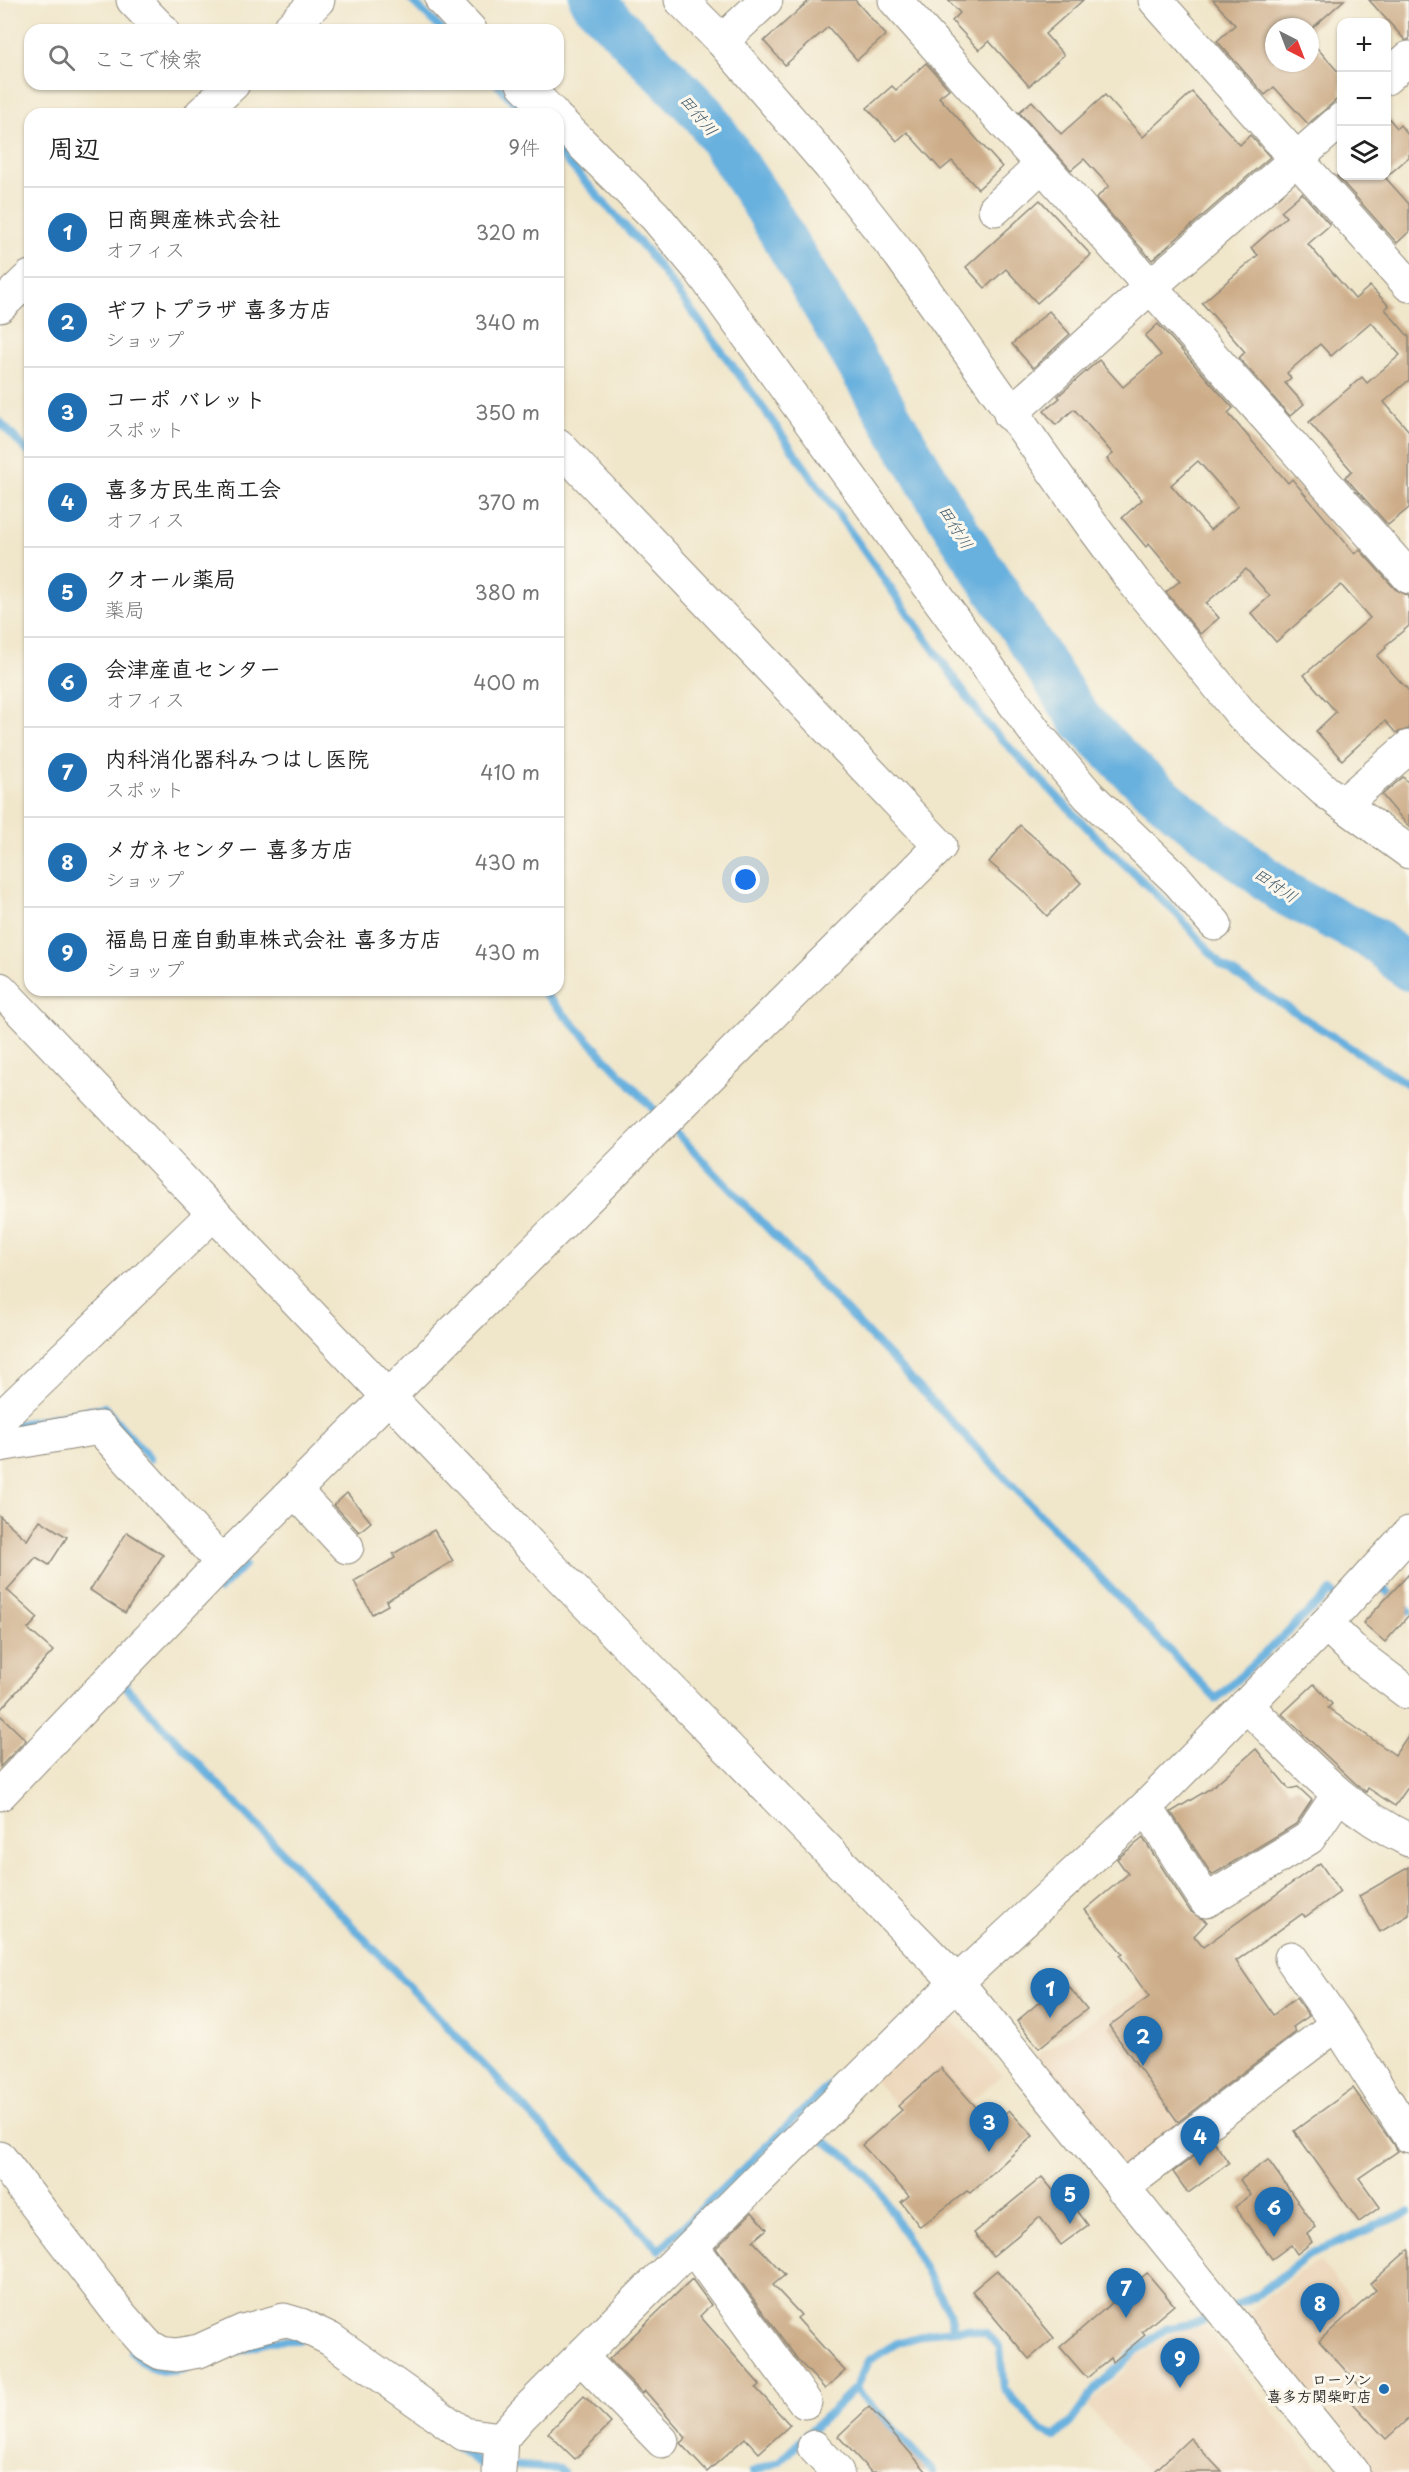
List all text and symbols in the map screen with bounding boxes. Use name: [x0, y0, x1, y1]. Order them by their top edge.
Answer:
north arrow: [1265, 18, 1319, 72]
map controls: [1337, 18, 1391, 180]
button: +: [1337, 18, 1391, 72]
search box: [24, 24, 564, 90]
icon: search: [45, 41, 78, 74]
text: ここで検索: [93, 41, 203, 74]
button: −: [1337, 72, 1391, 126]
water label: 田付川: [675, 88, 724, 140]
button: layers: [1337, 126, 1391, 180]
text: 周辺: [48, 128, 100, 167]
text: 9件: [508, 132, 540, 162]
text: 日商興産株式会社: [105, 201, 281, 234]
text: 1: [63, 217, 72, 247]
text: 320 m: [476, 217, 540, 247]
text: オフィス: [105, 234, 185, 264]
text: ギフトプラザ 喜多方店: [105, 291, 332, 324]
text: 2: [60, 307, 75, 337]
text: 340 m: [475, 307, 540, 337]
text: ショップ: [105, 324, 184, 354]
text: コーポ バレット: [105, 381, 266, 414]
text: 3: [61, 397, 74, 427]
text: 350 m: [475, 397, 540, 427]
text: スポット: [105, 414, 185, 444]
text: 喜多方民生商工会: [105, 471, 281, 504]
text: 4: [61, 487, 74, 517]
text: 370 m: [477, 487, 540, 517]
water label: 田付川: [934, 500, 980, 553]
text: オフィス: [105, 504, 185, 534]
text: クオール薬局: [105, 561, 236, 594]
text: 5: [61, 577, 74, 607]
text: 380 m: [474, 577, 540, 607]
text: 薬局: [105, 594, 145, 624]
text: 会津産直センター: [105, 651, 281, 684]
text: 6: [60, 667, 75, 697]
text: 400 m: [473, 667, 540, 697]
text: オフィス: [105, 684, 185, 714]
text: 内科消化器科みつはし医院: [105, 741, 369, 774]
text: 7: [62, 757, 73, 787]
text: 410 m: [480, 757, 540, 787]
text: スポット: [105, 774, 185, 804]
text: メガネセンター 喜多方店: [105, 831, 354, 864]
text: 8: [61, 847, 74, 877]
text: 430 m: [475, 847, 540, 877]
water label: 田付川: [1250, 861, 1303, 908]
text: ショップ: [105, 864, 184, 894]
your location: [731, 865, 760, 894]
text: 福島日産自動車株式会社 喜多方店: [105, 921, 442, 954]
text: 9: [62, 937, 73, 967]
text: 430 m: [475, 937, 540, 967]
text: ショップ: [105, 954, 184, 984]
pin: 1: [1030, 1968, 1070, 2018]
pin: 2: [1124, 2016, 1162, 2066]
pin: 3: [970, 2102, 1008, 2152]
pin: 4: [1180, 2116, 1220, 2166]
pin: 5: [1050, 2174, 1090, 2224]
pin: 6: [1254, 2188, 1294, 2237]
pin: 7: [1106, 2268, 1146, 2318]
pin: 8: [1300, 2284, 1340, 2333]
pin: 9: [1160, 2338, 1200, 2388]
place label: ローソン 喜多方関柴町店: [1267, 2367, 1372, 2407]
marker: ローソン 喜多方関柴町店: [1377, 2382, 1391, 2396]

